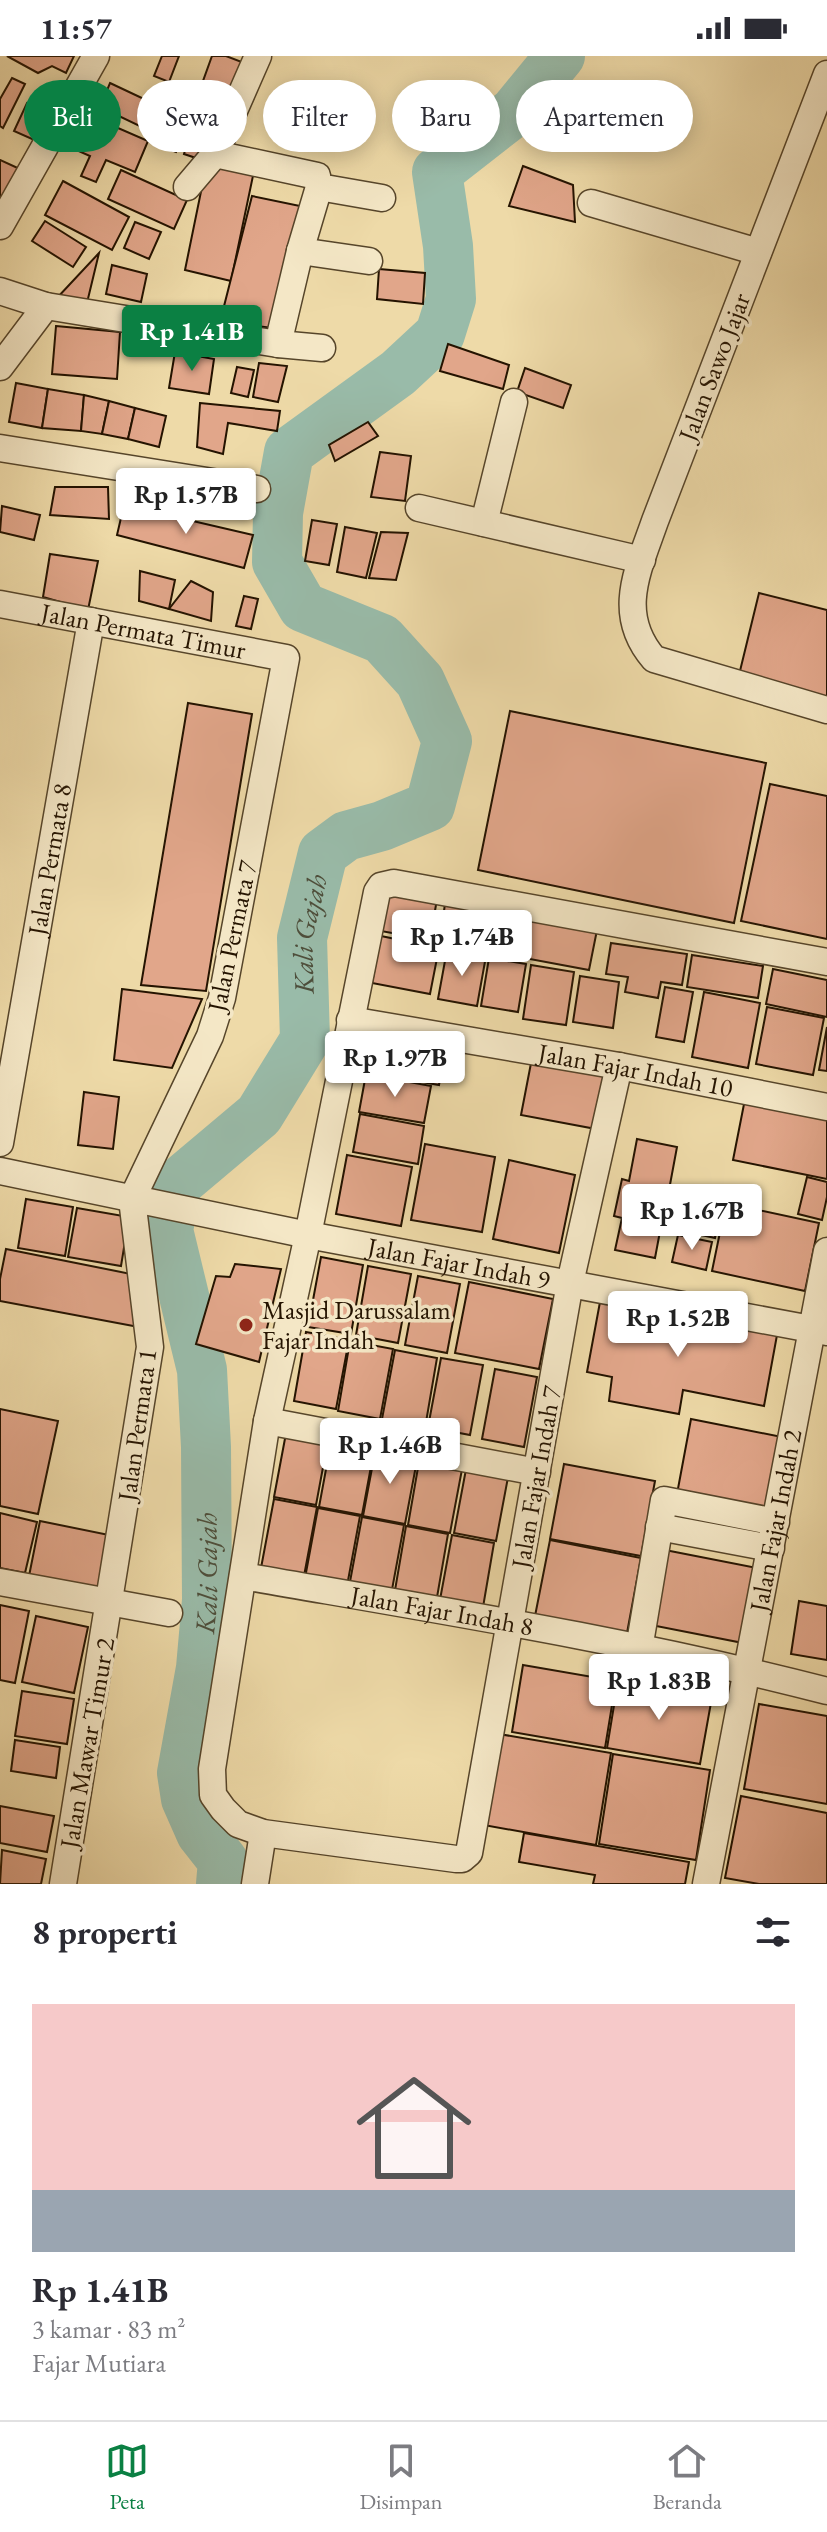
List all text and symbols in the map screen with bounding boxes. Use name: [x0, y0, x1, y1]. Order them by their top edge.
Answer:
text: 11:57: [40, 9, 112, 48]
chip: Beli: [24, 80, 121, 152]
chip: Sewa: [137, 80, 247, 152]
chip: Filter: [263, 80, 376, 152]
chip: Baru: [392, 80, 500, 152]
chip: Apartemen: [516, 80, 693, 152]
street label: Jalan Sawo Jajar: [669, 288, 758, 448]
pin: Rp 1.41B: [109, 305, 275, 373]
text: Rp 1.41B: [140, 314, 244, 348]
pin: Rp 1.57B: [103, 468, 269, 536]
text: Rp 1.57B: [134, 477, 238, 511]
street label: Jalan Permata Timur: [36, 595, 249, 667]
street label: Jalan Permata 8: [19, 781, 79, 940]
street label: Jalan Permata 7: [199, 857, 265, 1017]
water label: Kali Gajah: [284, 870, 335, 995]
pin: Rp 1.74B: [379, 910, 545, 978]
text: Rp 1.74B: [410, 919, 514, 953]
pin: Rp 1.97B: [312, 1031, 478, 1099]
street label: Jalan Fajar Indah 10: [534, 1035, 736, 1105]
text: Rp 1.97B: [343, 1040, 447, 1074]
pin: Rp 1.67B: [609, 1184, 775, 1252]
text: Rp 1.67B: [640, 1193, 744, 1227]
street label: Jalan Fajar Indah 9: [363, 1229, 553, 1297]
pin: Rp 1.52B: [595, 1291, 761, 1359]
place label: Masjid Darussalam Fajar Indah: [262, 1293, 451, 1357]
text: Rp 1.52B: [626, 1300, 730, 1334]
marker: Masjid Darussalam Fajar Indah: [237, 1316, 255, 1334]
street label: Jalan Permata 1: [109, 1347, 165, 1505]
street label: Jalan Fajar Indah 7: [503, 1383, 569, 1573]
pin: Rp 1.46B: [307, 1418, 473, 1486]
street label: Jalan Fajar Indah 2: [741, 1426, 810, 1616]
text: Rp 1.46B: [338, 1427, 442, 1461]
water label: Kali Gajah: [186, 1512, 225, 1636]
street label: Jalan Fajar Indah 8: [346, 1578, 536, 1644]
street label: Jalan Mawar Timur 2: [51, 1635, 122, 1853]
pin: Rp 1.83B: [576, 1654, 742, 1722]
text: Rp 1.83B: [607, 1663, 711, 1697]
text: 8 properti: [32, 1910, 177, 1954]
icon: filters: [751, 1910, 795, 1954]
icon: home: [342, 2056, 486, 2200]
text: Rp 1.41B: [32, 2268, 168, 2312]
text: 3 kamar · 83 m²: [32, 2312, 185, 2346]
text: Fajar Mutiara: [32, 2346, 166, 2380]
tab: Peta: [105, 2439, 149, 2516]
tab: Disimpan: [359, 2439, 442, 2516]
tab: Beranda: [653, 2439, 722, 2516]

